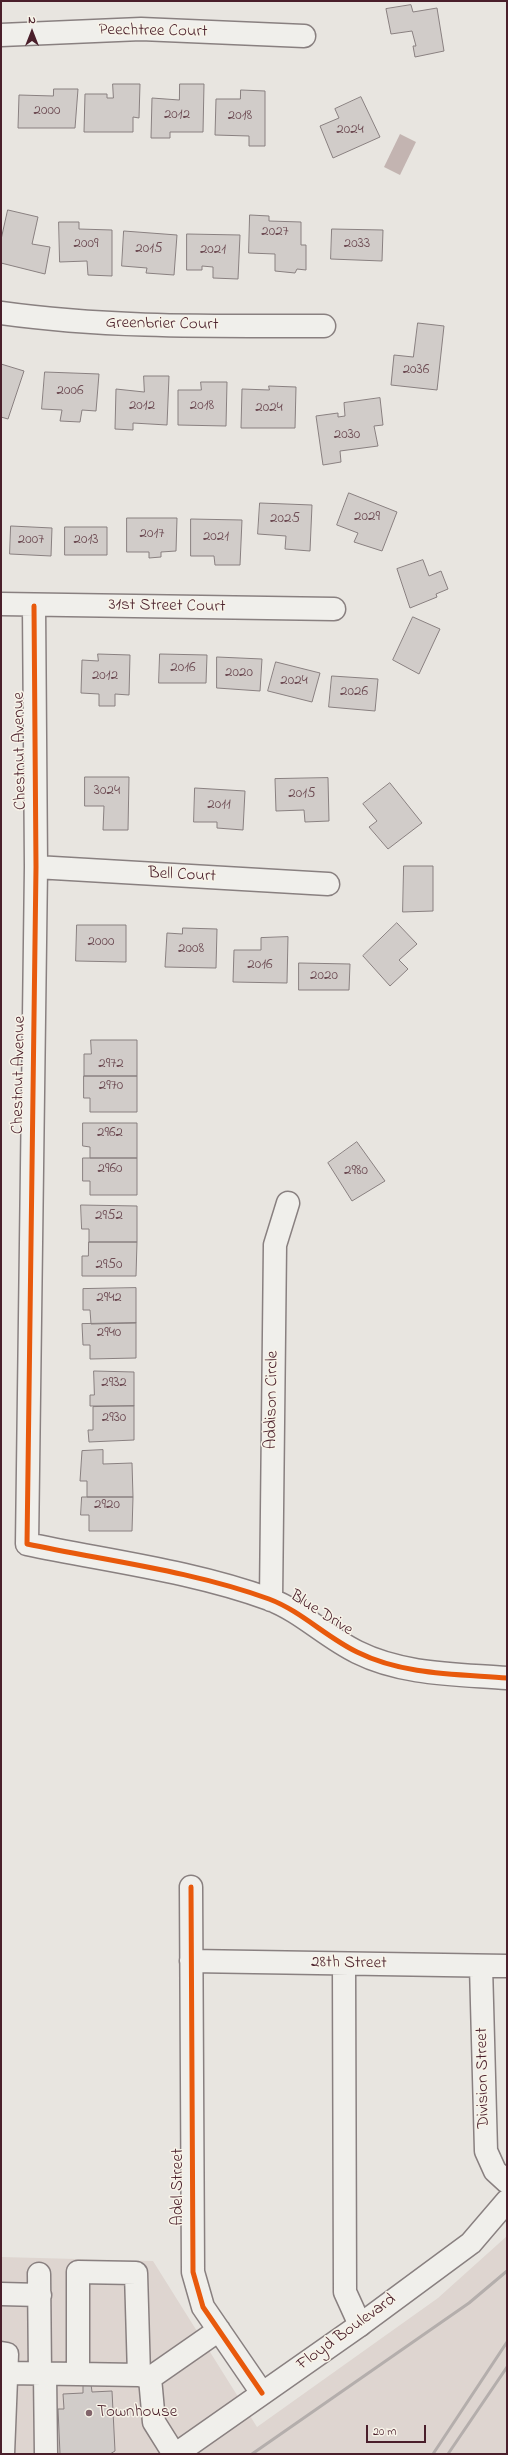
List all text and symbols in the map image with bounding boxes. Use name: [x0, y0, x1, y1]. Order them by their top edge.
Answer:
north arrow: [12, 12, 52, 52]
text: N: [28, 12, 36, 28]
street label: Peechtree Court: [98, 21, 208, 43]
house number: 2000: [34, 103, 60, 121]
house number: 2012: [164, 107, 190, 125]
house number: 2018: [228, 108, 252, 126]
house number: 2024: [336, 122, 364, 140]
house number: 2027: [261, 224, 289, 242]
house number: 2009: [74, 236, 98, 254]
house number: 2033: [344, 236, 370, 254]
house number: 2015: [135, 241, 163, 259]
house number: 2021: [200, 242, 226, 260]
street label: Greenbrier Court: [105, 314, 219, 336]
house number: 2036: [403, 362, 429, 380]
house number: 2006: [56, 383, 84, 401]
house number: 2012: [129, 398, 155, 416]
house number: 2018: [190, 398, 214, 416]
house number: 2024: [255, 400, 283, 418]
house number: 2030: [334, 427, 360, 445]
house number: 2029: [354, 509, 380, 527]
house number: 2025: [270, 511, 300, 529]
house number: 2017: [140, 526, 164, 544]
house number: 2021: [203, 529, 229, 547]
house number: 2007: [18, 532, 44, 550]
house number: 2013: [74, 532, 98, 550]
street label: 31st Street Court: [108, 596, 226, 618]
house number: 2016: [170, 660, 196, 678]
house number: 2020: [225, 665, 253, 683]
house number: 2012: [92, 668, 118, 686]
house number: 2024: [280, 673, 308, 691]
house number: 2026: [340, 684, 368, 702]
street label: Chestnut Avenue: [10, 692, 32, 810]
house number: 3024: [94, 783, 120, 801]
house number: 2015: [288, 786, 316, 804]
house number: 2011: [207, 797, 231, 815]
street label: Bell Court: [148, 864, 216, 888]
house number: 2000: [88, 934, 114, 952]
house number: 2008: [178, 941, 204, 959]
house number: 2016: [247, 957, 273, 975]
house number: 2020: [310, 968, 338, 986]
street label: Chestnut Avenue: [9, 1016, 31, 1134]
house number: 2972: [98, 1056, 124, 1074]
house number: 2970: [99, 1078, 123, 1096]
house number: 2962: [97, 1125, 123, 1143]
house number: 2960: [97, 1161, 123, 1179]
house number: 2980: [344, 1163, 368, 1181]
house number: 2952: [95, 1208, 123, 1226]
house number: 2950: [95, 1257, 123, 1275]
house number: 2942: [96, 1290, 122, 1308]
house number: 2940: [97, 1325, 121, 1343]
street label: Addison Circle: [262, 1351, 284, 1449]
house number: 2932: [101, 1375, 127, 1393]
house number: 2930: [102, 1410, 126, 1428]
house number: 2920: [94, 1497, 120, 1515]
street label: Blue Drive: [286, 1587, 356, 1641]
street label: 28th Street: [311, 1953, 387, 1975]
street label: Division Street: [473, 2027, 495, 2129]
street label: Adel Street: [169, 2148, 189, 2226]
street label: Floyd Boulevard: [293, 2290, 401, 2376]
place label: Townhouse: [97, 2403, 177, 2423]
marker: Townhouse: [84, 2408, 94, 2418]
scale bar: [368, 2417, 428, 2443]
text: 20 m: [373, 2423, 396, 2441]

